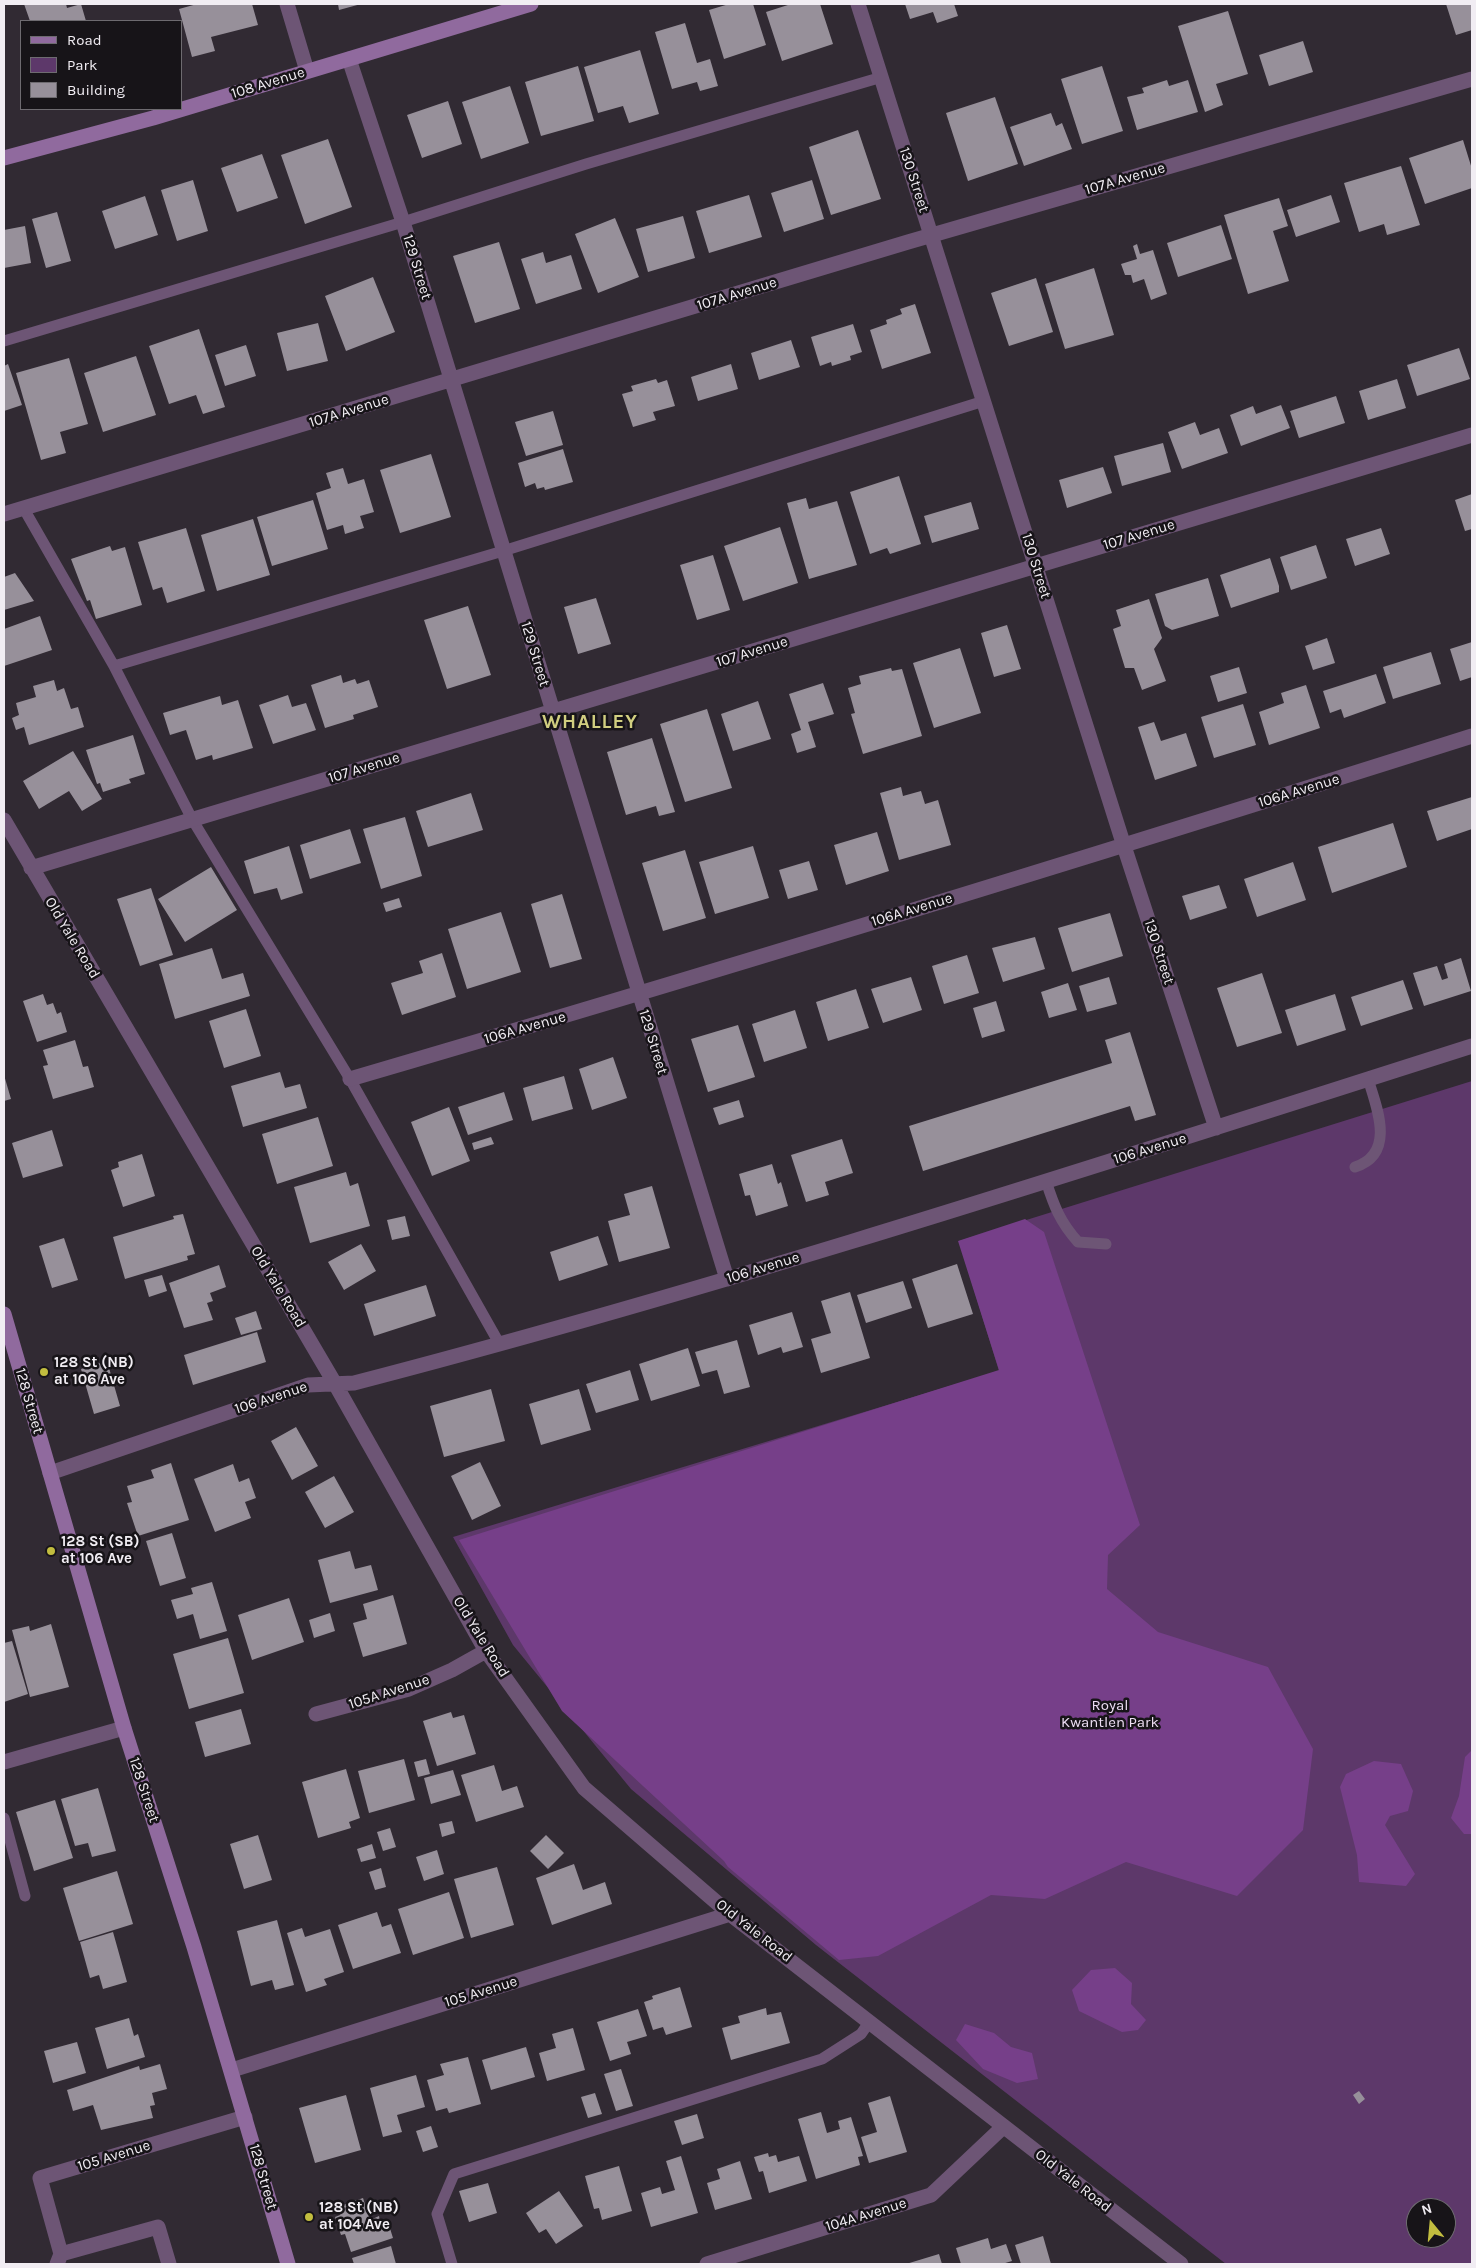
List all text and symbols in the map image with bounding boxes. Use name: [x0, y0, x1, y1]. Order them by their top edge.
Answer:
legend: [20, 20, 182, 110]
text: Road: [67, 31, 102, 49]
text: Park: [67, 56, 97, 74]
street label: 108 Avenue: [229, 63, 307, 103]
text: Building: [67, 81, 125, 99]
street label: 130 Street: [895, 145, 933, 215]
street label: 107A Avenue: [1083, 159, 1167, 199]
street label: 129 Street: [399, 232, 435, 302]
street label: 107A Avenue: [695, 273, 779, 315]
street label: 107A Avenue: [307, 390, 391, 432]
street label: 107 Avenue: [1101, 516, 1177, 554]
street label: 130 Street: [1018, 531, 1054, 601]
street label: 129 Street: [517, 619, 553, 689]
street label: 107 Avenue: [714, 633, 790, 671]
district label: WHALLEY: [541, 710, 639, 734]
street label: 107 Avenue: [326, 749, 402, 787]
street label: 106A Avenue: [1256, 770, 1342, 812]
street label: 106A Avenue: [869, 889, 955, 931]
street label: Old Yale Road: [41, 894, 103, 982]
street label: 130 Street: [1140, 917, 1178, 987]
street label: 129 Street: [635, 1007, 671, 1077]
street label: 106A Avenue: [482, 1008, 568, 1048]
street label: 106 Avenue: [1111, 1129, 1189, 1169]
street label: Old Yale Road: [247, 1243, 309, 1331]
street label: 106 Avenue: [724, 1248, 802, 1288]
place label: 128 St (NB) at 106 Ave: [54, 1354, 134, 1389]
street label: 128 Street: [11, 1366, 47, 1436]
marker: 128 St (NB) at 106 Ave: [38, 1366, 50, 1378]
street label: 106 Avenue: [232, 1378, 310, 1418]
place label: 128 St (SB) at 106 Ave: [61, 1533, 139, 1568]
marker: 128 St (SB) at 106 Ave: [45, 1545, 57, 1557]
street label: Old Yale Road: [449, 1593, 513, 1681]
street label: 105A Avenue: [346, 1670, 432, 1714]
park label: Royal Kwantlen Park: [1061, 1697, 1159, 1732]
street label: 128 Street: [125, 1755, 163, 1825]
street label: Old Yale Road: [712, 1896, 796, 1966]
street label: 105 Avenue: [442, 1972, 520, 2012]
street label: 105 Avenue: [75, 2136, 153, 2176]
street label: 128 Street: [245, 2142, 281, 2212]
street label: Old Yale Road: [1031, 2146, 1115, 2216]
street label: 104A Avenue: [823, 2194, 909, 2236]
north arrow: [1406, 2198, 1456, 2248]
place label: 128 St (NB) at 104 Ave: [319, 2199, 399, 2234]
text: N: [1419, 2200, 1434, 2219]
marker: 128 St (NB) at 104 Ave: [303, 2211, 315, 2223]

